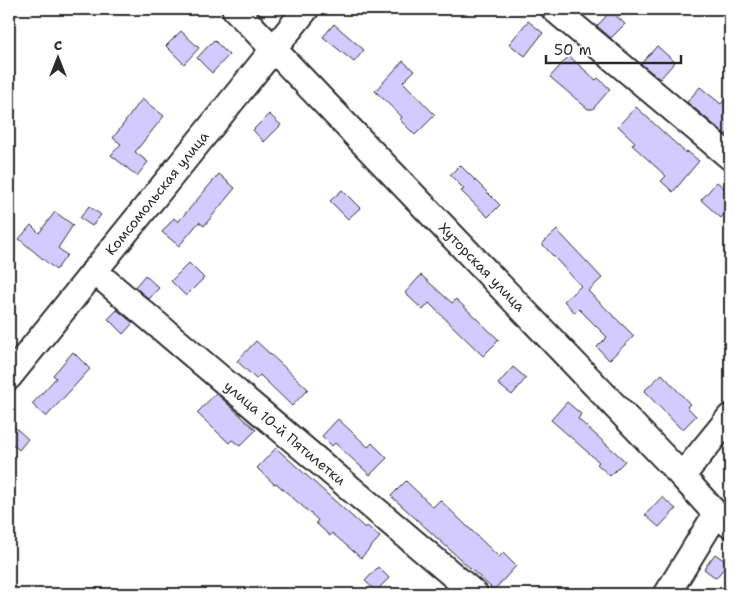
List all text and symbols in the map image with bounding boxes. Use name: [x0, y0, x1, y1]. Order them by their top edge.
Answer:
north arrow: [32, 32, 82, 82]
scale bar: [546, 32, 682, 64]
text: С: [54, 36, 62, 54]
text: 50 m: [554, 40, 592, 60]
street label: Комсомольская улица: [101, 127, 213, 259]
street label: Хуторская улица: [435, 219, 529, 316]
street label: улица 10-й Пятилетки: [221, 377, 349, 489]

